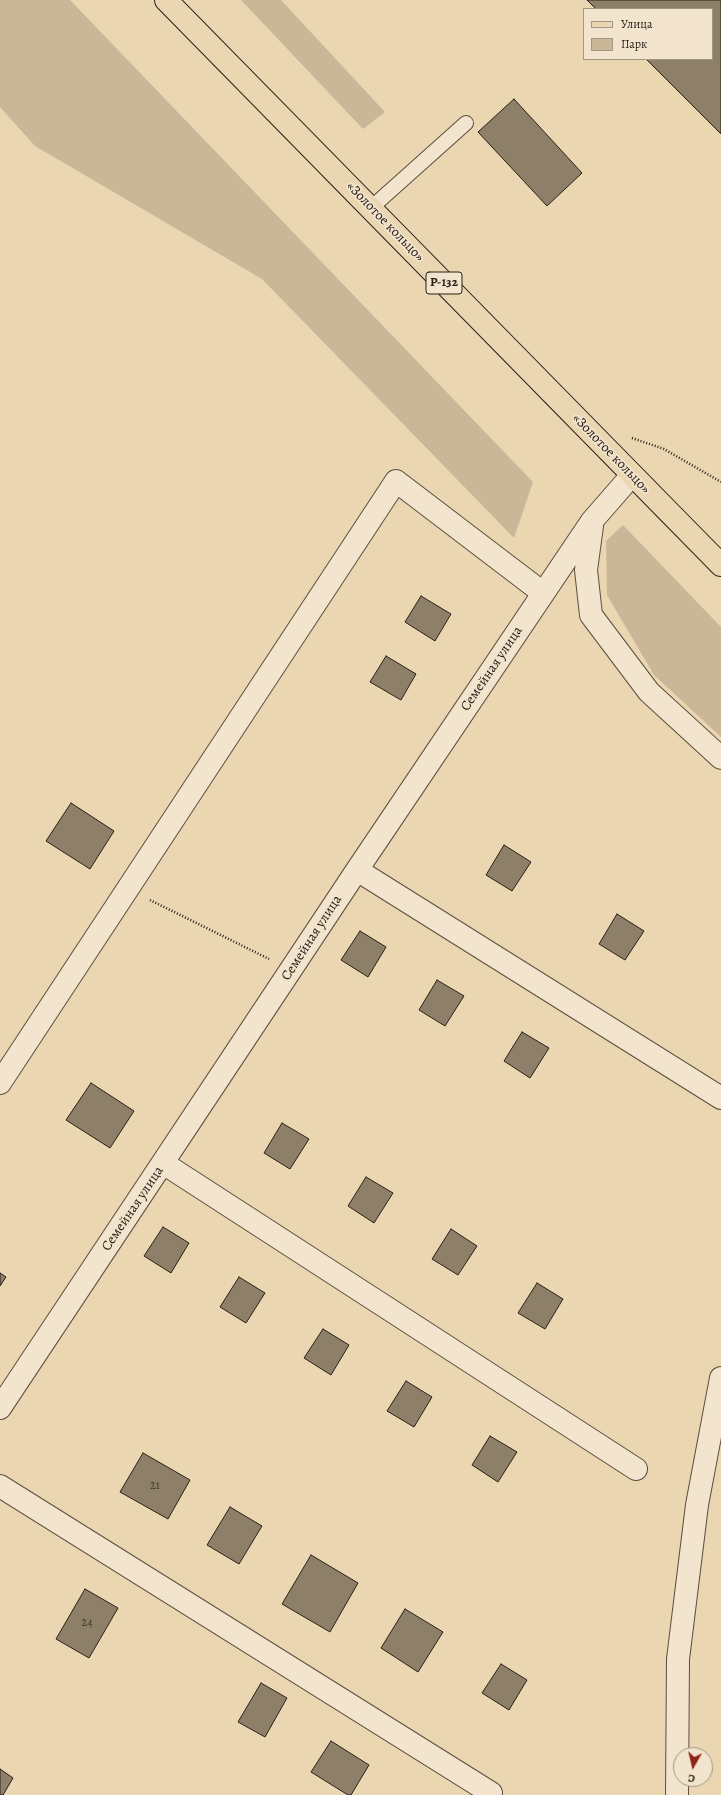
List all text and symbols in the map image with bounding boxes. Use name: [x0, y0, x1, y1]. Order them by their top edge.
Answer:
legend: [583, 8, 713, 60]
text: Улица: [621, 16, 652, 32]
text: Парк: [621, 36, 647, 52]
street label: «Золотое кольцо»: [343, 178, 427, 266]
road number: Р-132: [426, 272, 462, 294]
street label: «Золотое кольцо»: [569, 410, 653, 498]
street label: Семейная улица: [457, 623, 527, 715]
street label: Семейная улица: [278, 892, 346, 984]
street label: Семейная улица: [98, 1163, 168, 1255]
house number: 21: [150, 1479, 160, 1493]
house number: 24: [81, 1616, 93, 1630]
north arrow: [673, 1747, 713, 1787]
text: С: [687, 1770, 696, 1786]

